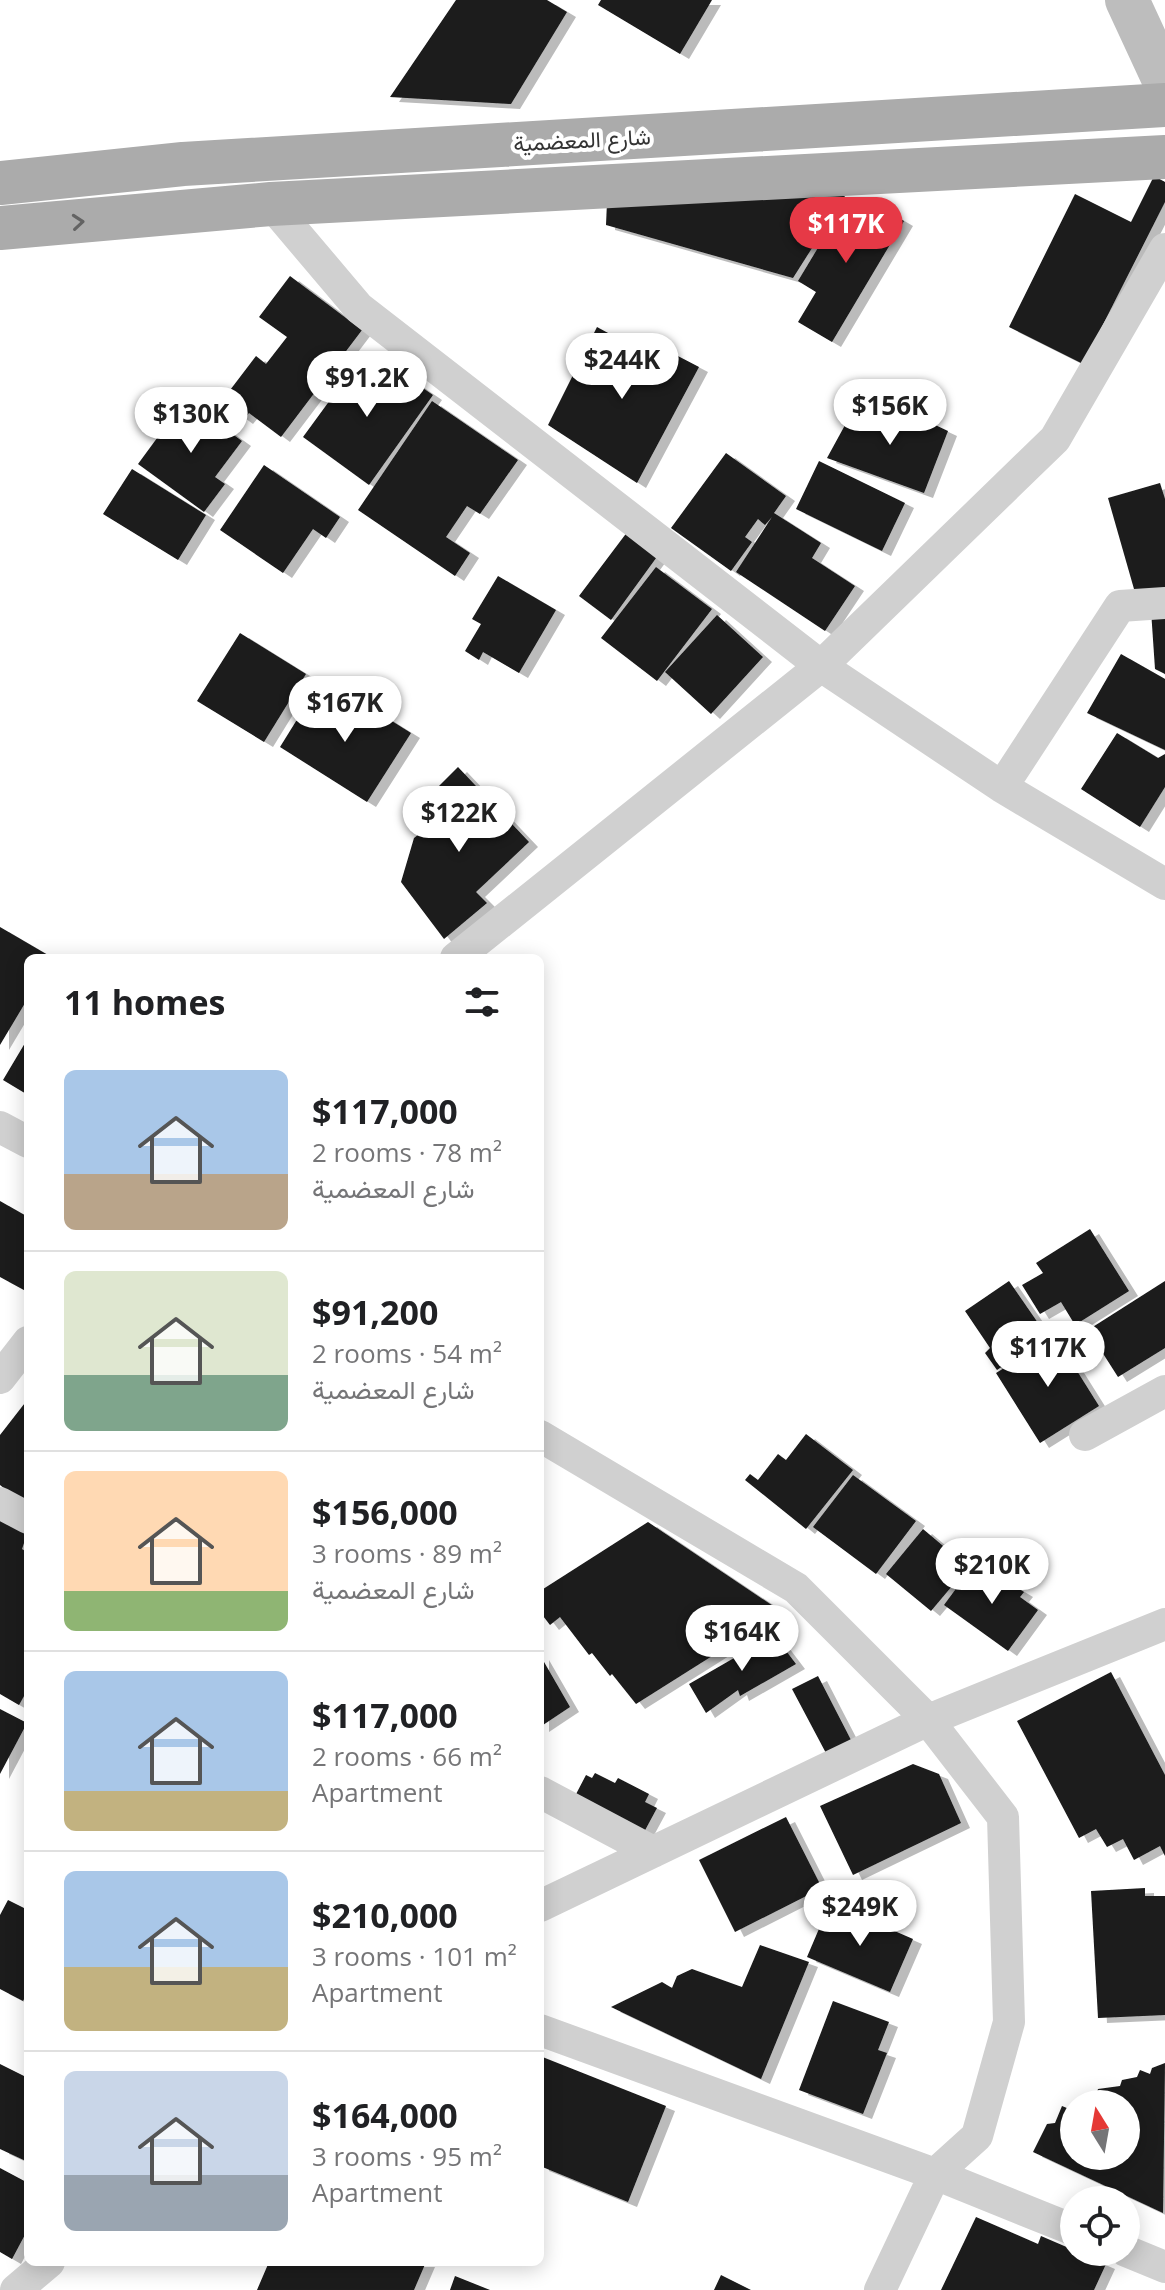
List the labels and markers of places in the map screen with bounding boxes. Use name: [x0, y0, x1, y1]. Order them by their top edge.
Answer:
pin: $117K: [790, 197, 902, 265]
pin: $244K: [566, 333, 678, 401]
pin: $91.2K: [302, 351, 432, 419]
pin: $156K: [834, 379, 946, 447]
pin: $130K: [135, 387, 247, 455]
pin: $167K: [289, 676, 401, 744]
pin: $122K: [403, 786, 515, 854]
pin: $117K: [992, 1321, 1104, 1389]
pin: $210K: [936, 1538, 1048, 1606]
pin: $164K: [686, 1605, 798, 1673]
pin: $249K: [804, 1880, 916, 1948]

